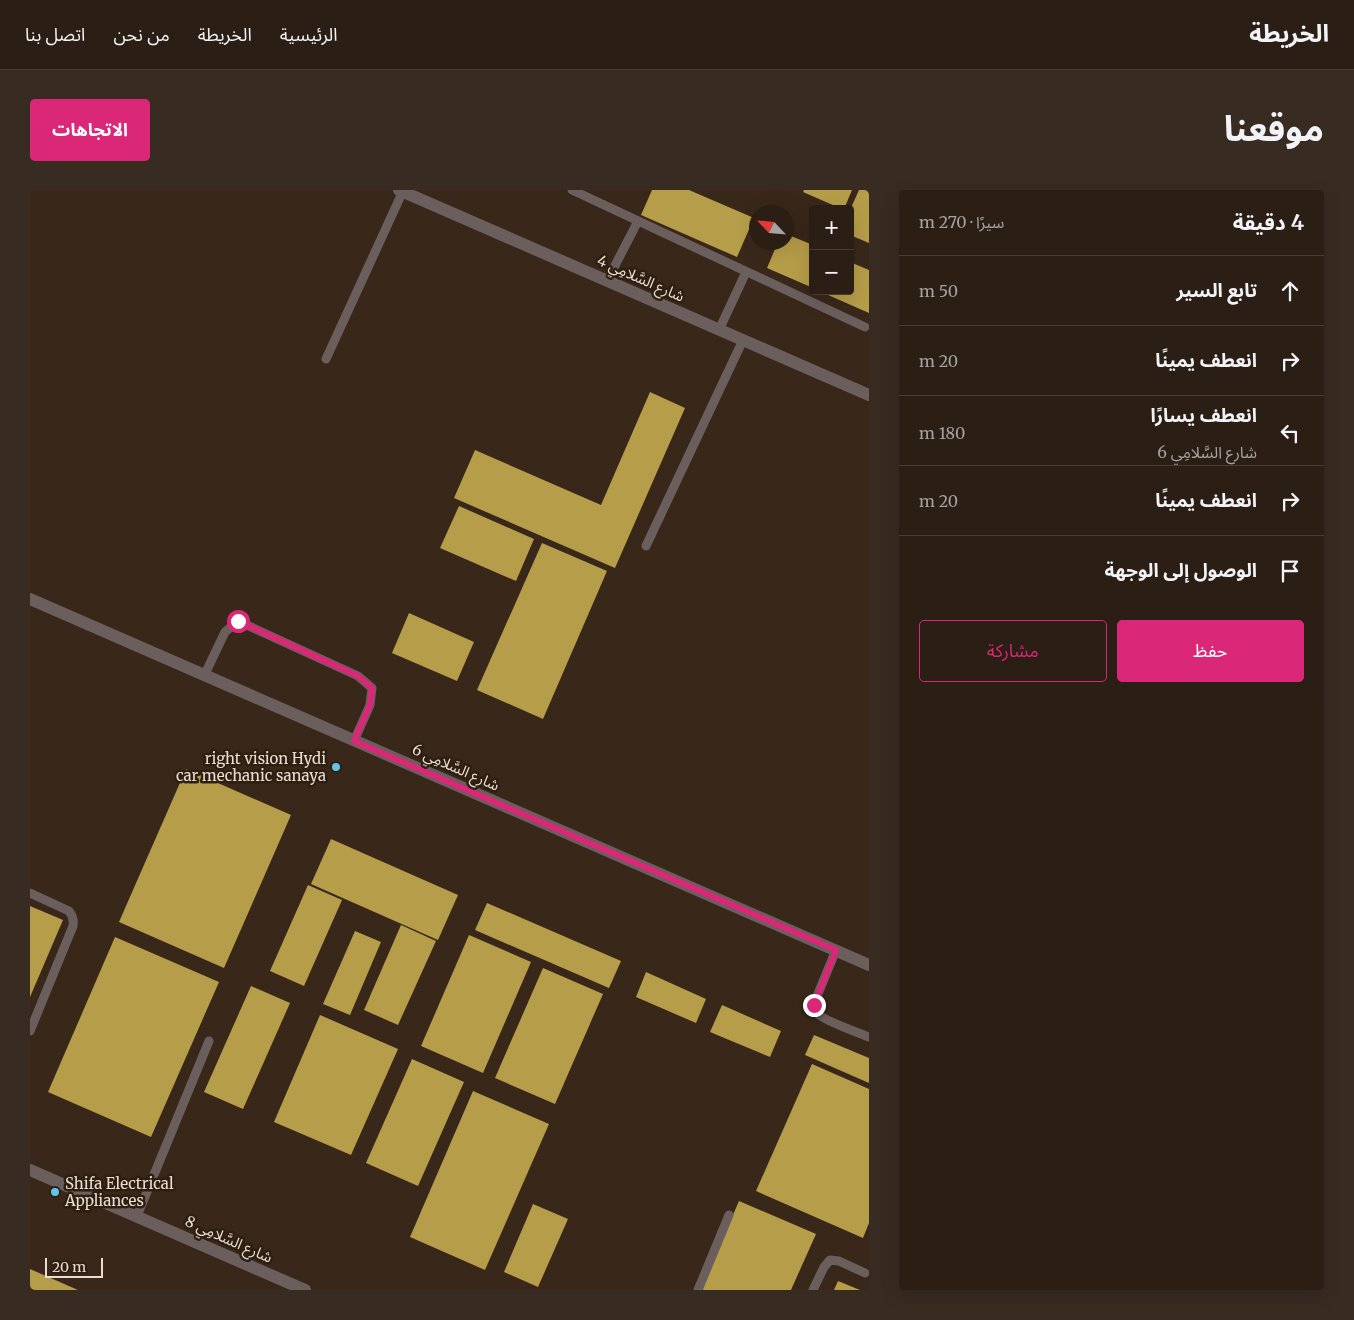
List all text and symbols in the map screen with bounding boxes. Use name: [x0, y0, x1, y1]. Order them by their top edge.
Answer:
text: الخريطة: [1249, 18, 1329, 49]
text: اتصل بنا: [25, 23, 85, 46]
text: من نحن: [113, 23, 170, 46]
text: الخريطة: [198, 23, 252, 46]
text: الرئيسية: [280, 23, 338, 46]
button: الاتجاهات: [30, 99, 150, 161]
text: موقعنا: [1224, 107, 1324, 151]
north arrow: [749, 205, 794, 250]
map controls: [809, 205, 854, 295]
button: +: [809, 205, 854, 250]
text: 4 دقيقة: [1233, 209, 1304, 236]
text: سيرًا · 270 m: [919, 212, 1004, 232]
street label: شارع السَّلامِي 4: [593, 250, 688, 309]
button: −: [809, 250, 854, 295]
icon: ahead: [1276, 277, 1304, 305]
text: تابع السير: [1176, 278, 1257, 302]
text: 50 m: [919, 281, 958, 301]
icon: right: [1276, 347, 1304, 375]
text: انعطف يمينًا: [1155, 348, 1257, 372]
text: 20 m: [919, 351, 958, 371]
text: انعطف يسارًا: [1150, 403, 1257, 427]
icon: left: [1276, 419, 1304, 447]
text: 180 m: [919, 423, 965, 443]
text: شارع السَّلامِي 6: [1157, 442, 1257, 462]
icon: right: [1276, 487, 1304, 515]
text: انعطف يمينًا: [1155, 488, 1257, 512]
text: 20 m: [919, 491, 958, 511]
icon: arrive: [1276, 557, 1304, 585]
text: الوصول إلى الوجهة: [1105, 558, 1257, 582]
route start: [227, 610, 250, 633]
button: مشاركة: [919, 620, 1107, 682]
button: حفظ: [1117, 620, 1304, 682]
street label: شارع السَّلامِي 6: [408, 739, 503, 798]
place label: right vision Hydi car mechanic sanaya: [176, 749, 326, 785]
marker: right vision Hydi car mechanic sanaya: [330, 761, 342, 773]
route end: [803, 994, 826, 1017]
place label: Shifa Electrical Appliances: [64, 1174, 174, 1210]
marker: Shifa Electrical Appliances: [49, 1186, 61, 1198]
street label: شارع السَّلامِي 8: [181, 1211, 276, 1270]
scale bar: [45, 1255, 102, 1278]
text: 20 m: [52, 1258, 86, 1276]

